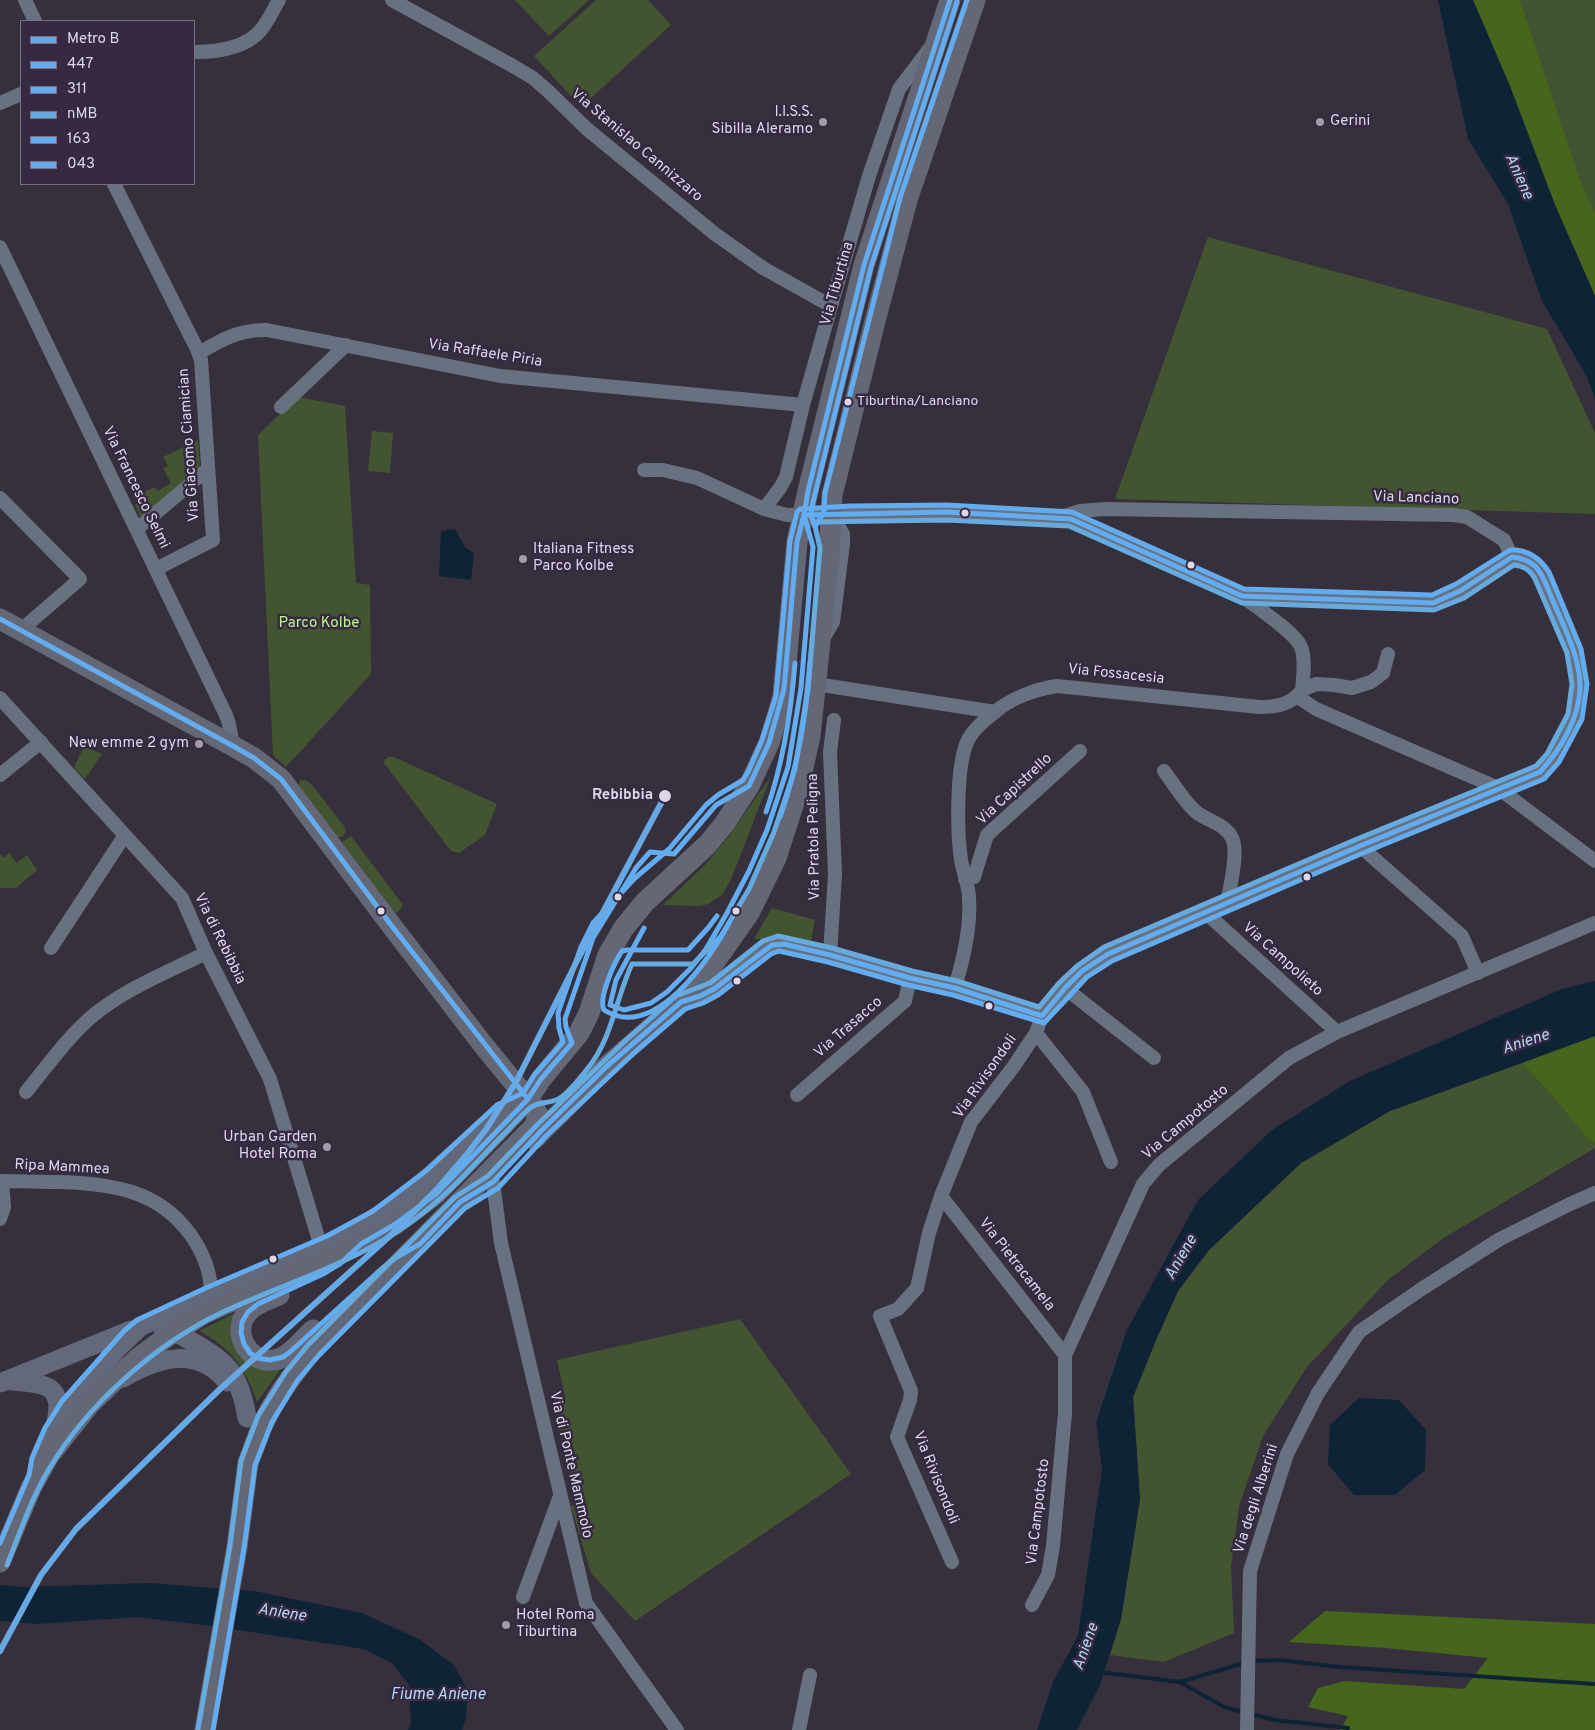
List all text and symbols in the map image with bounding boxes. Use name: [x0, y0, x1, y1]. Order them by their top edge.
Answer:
legend: [20, 20, 195, 185]
text: Metro B: [67, 30, 119, 49]
text: 447: [67, 55, 93, 74]
text: 311: [67, 80, 87, 99]
street label: Via Stanislao Cannizzaro: [566, 86, 706, 206]
place label: I.I.S.S. Sibilla Aleramo: [711, 104, 813, 139]
text: nMB: [67, 105, 97, 124]
place label: Gerini: [1330, 113, 1370, 131]
marker: I.I.S.S. Sibilla Aleramo: [817, 116, 829, 128]
marker: Gerini: [1314, 116, 1326, 128]
text: 163: [67, 130, 91, 149]
water label: Aniene: [1499, 151, 1537, 203]
text: 043: [67, 155, 95, 174]
street label: Via Tiburtina: [817, 240, 859, 328]
street label: Via Raffaele Piria: [427, 336, 543, 372]
street label: Via Giacomo Ciamician: [176, 368, 204, 522]
place label: Tiburtina/Lanciano: [857, 394, 978, 410]
marker: Tiburtina/Lanciano: [843, 397, 853, 407]
street label: Via Francesco Selmi: [98, 424, 172, 552]
street label: Via Lanciano: [1372, 488, 1460, 510]
unlabelled marker: [960, 508, 970, 518]
place label: Italiana Fitness Parco Kolbe: [533, 541, 634, 576]
marker: Italiana Fitness Parco Kolbe: [517, 553, 529, 565]
unlabelled marker: [1186, 560, 1196, 570]
park label: Parco Kolbe: [279, 615, 359, 633]
street label: Via Fossacesia: [1067, 661, 1165, 689]
place label: New emme 2 gym: [68, 735, 189, 753]
marker: New emme 2 gym: [193, 738, 205, 750]
street label: Via Capistrello: [973, 750, 1057, 830]
street label: Via Pratola Peligna: [805, 773, 825, 901]
place label: Rebibbia: [592, 787, 653, 805]
marker: Rebibbia: [657, 788, 673, 804]
unlabelled marker: [1302, 872, 1312, 882]
street label: Via di Rebibbia: [189, 890, 249, 988]
unlabelled marker: [613, 892, 623, 902]
unlabelled marker: [376, 906, 386, 916]
unlabelled marker: [731, 906, 741, 916]
street label: Via Campolieto: [1238, 919, 1326, 1001]
unlabelled marker: [732, 976, 742, 986]
street label: Via Trasacco: [811, 993, 887, 1063]
unlabelled marker: [984, 1001, 994, 1011]
water label: Aniene: [1500, 1026, 1552, 1060]
street label: Via Rivisondoli: [950, 1031, 1022, 1123]
street label: Via Campotosto: [1139, 1082, 1233, 1164]
place label: Urban Garden Hotel Roma: [223, 1129, 317, 1164]
marker: Urban Garden Hotel Roma: [321, 1141, 333, 1153]
street label: Ripa Mammea: [14, 1157, 110, 1179]
street label: Via Pietracamela: [974, 1215, 1058, 1315]
water label: Aniene: [1162, 1232, 1202, 1284]
unlabelled marker: [268, 1254, 278, 1264]
street label: Via di Ponte Mammolo: [544, 1390, 596, 1540]
street label: Via Rivisondoli: [908, 1429, 962, 1527]
street label: Via degli Alberini: [1231, 1442, 1283, 1556]
street label: Via Campotosto: [1024, 1458, 1054, 1566]
water label: Aniene: [257, 1601, 307, 1627]
place label: Hotel Roma Tiburtina: [516, 1607, 594, 1642]
marker: Hotel Roma Tiburtina: [500, 1619, 512, 1631]
water label: Aniene: [1070, 1621, 1104, 1673]
water label: Fiume Aniene: [391, 1686, 485, 1706]

